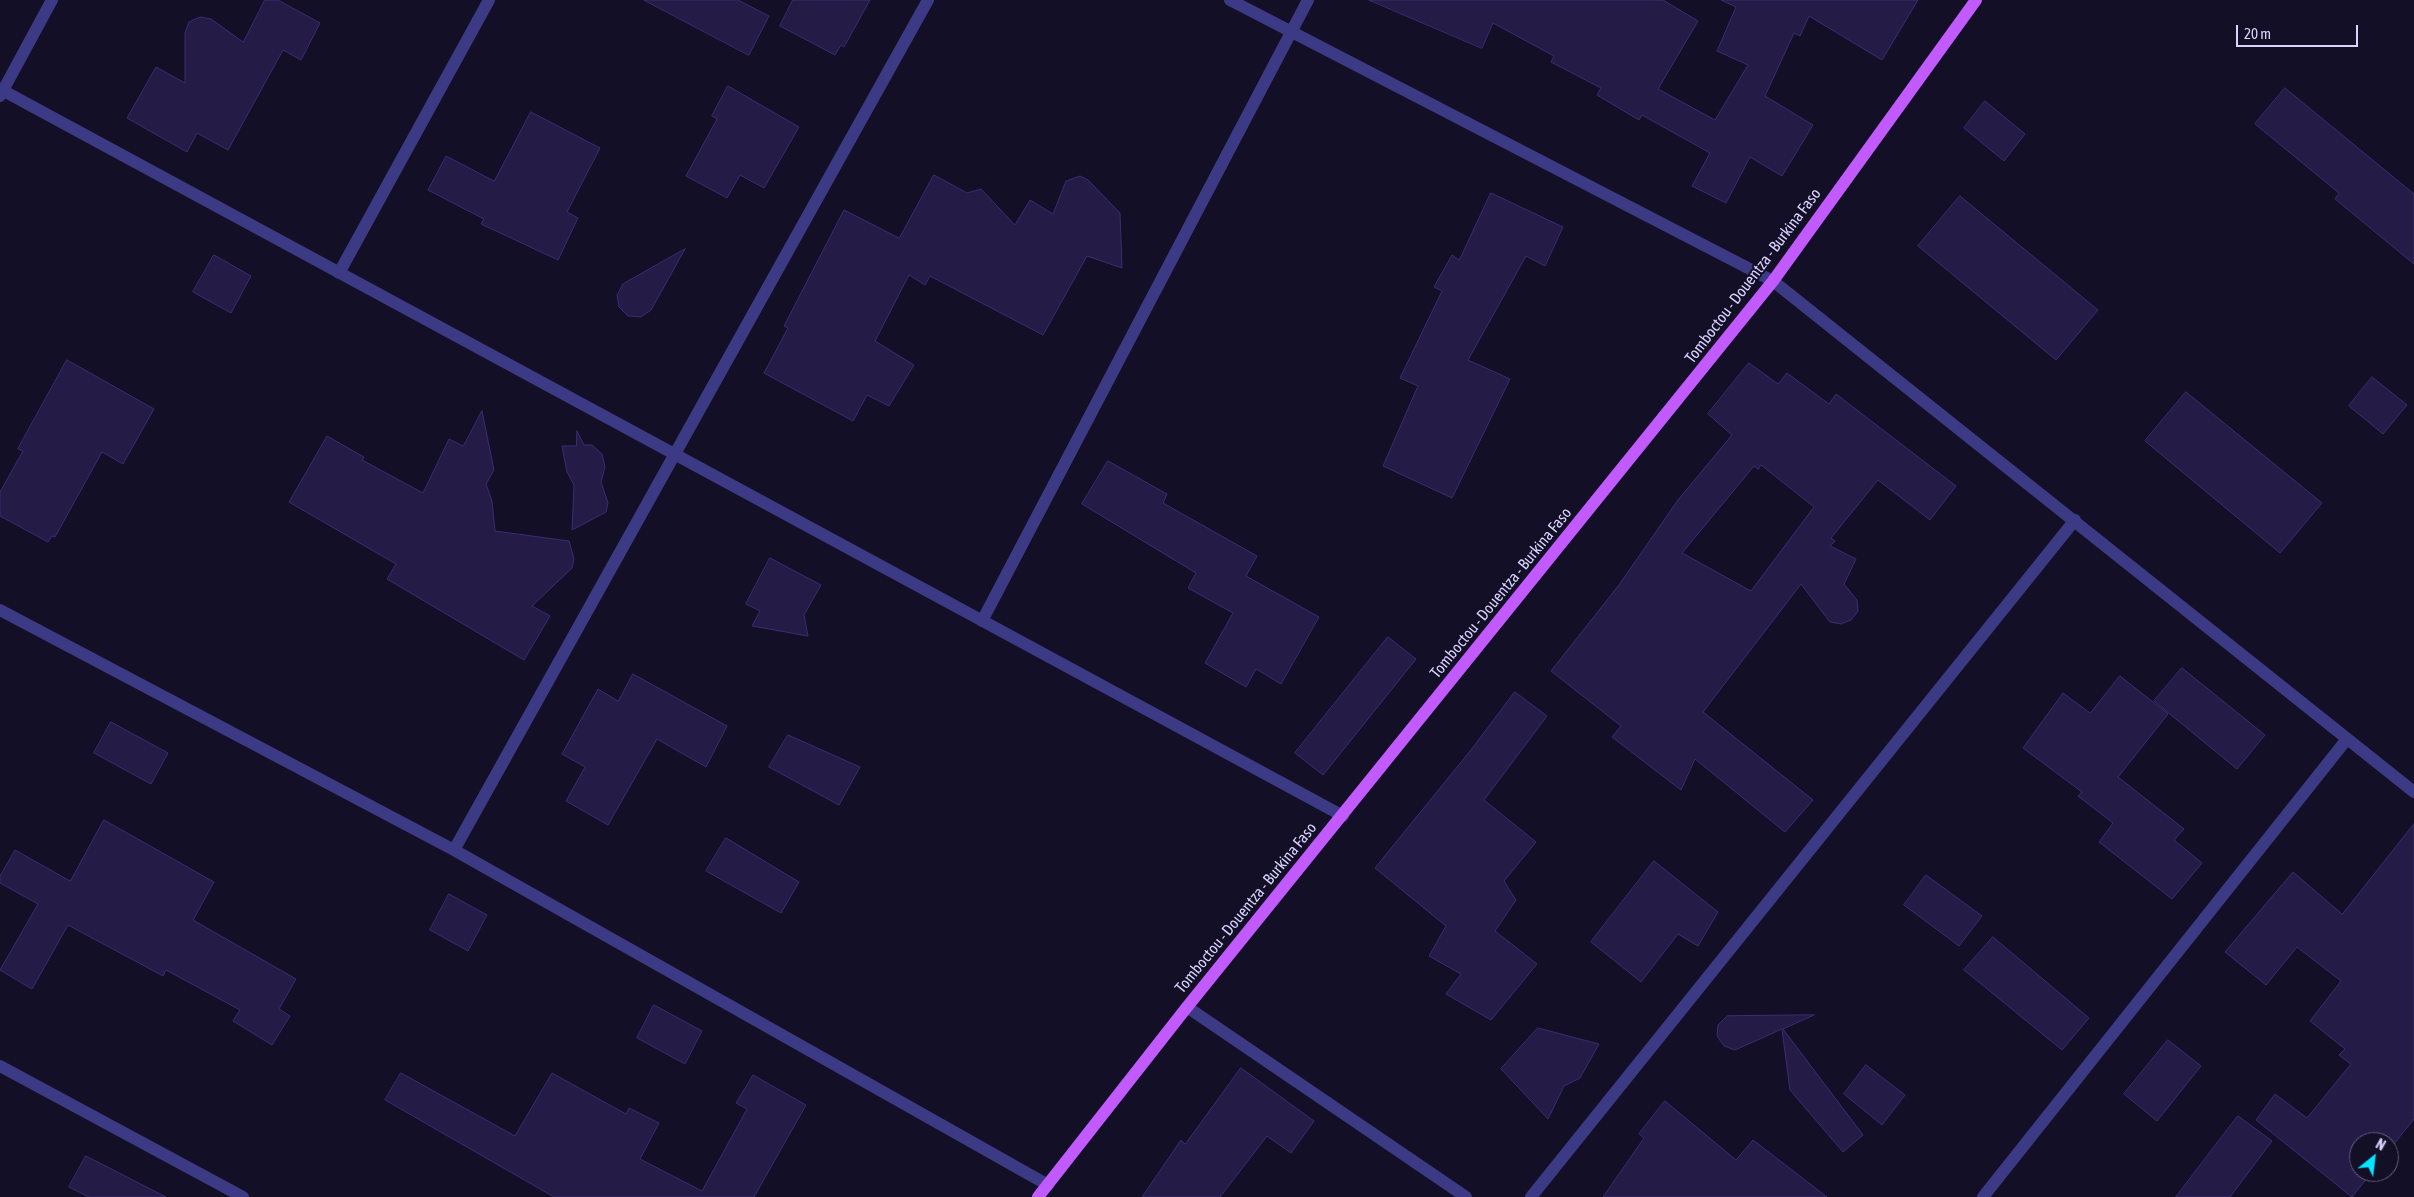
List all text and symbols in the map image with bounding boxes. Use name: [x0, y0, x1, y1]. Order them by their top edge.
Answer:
scale bar: [2239, 15, 2362, 47]
text: 20 m: [2244, 25, 2271, 42]
street label: Tomboctou - Douentza - Burkina Faso: [1681, 185, 1825, 367]
street label: Tomboctou - Douentza - Burkina Faso: [1426, 504, 1576, 682]
street label: Tomboctou - Douentza - Burkina Faso: [1171, 819, 1321, 997]
north arrow: [2349, 1132, 2399, 1182]
text: N: [2373, 1136, 2388, 1154]

